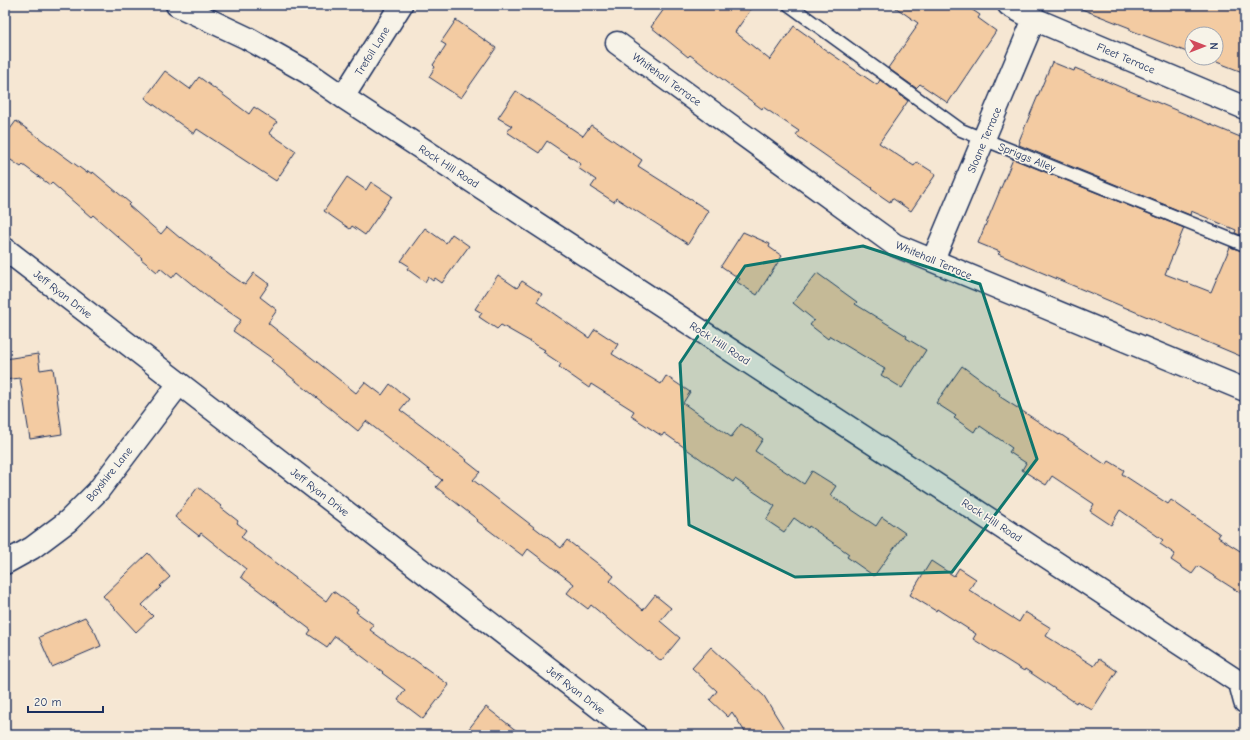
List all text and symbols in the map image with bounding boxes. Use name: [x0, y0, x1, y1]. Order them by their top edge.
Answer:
street label: Trefoil Lane: [352, 24, 393, 78]
north arrow: [1184, 26, 1224, 66]
street label: Fleet Terrace: [1095, 40, 1157, 77]
text: N: [1207, 42, 1220, 50]
street label: Whitehall Terrace: [630, 50, 704, 109]
street label: Sloane Terrace: [965, 105, 1004, 175]
street label: Spriggs Alley: [996, 140, 1057, 175]
street label: Rock Hill Road: [416, 142, 481, 191]
street label: Whitehall Terrace: [894, 239, 974, 283]
street label: Jeff Ryan Drive: [31, 267, 95, 322]
street label: Rock Hill Road: [687, 319, 752, 368]
street label: Bayshire Lane: [83, 444, 136, 504]
street label: Jeff Ryan Drive: [288, 465, 352, 520]
street label: Rock Hill Road: [959, 496, 1024, 545]
street label: Jeff Ryan Drive: [544, 663, 608, 718]
scale bar: [28, 688, 103, 714]
text: 20 m: [34, 695, 62, 709]

